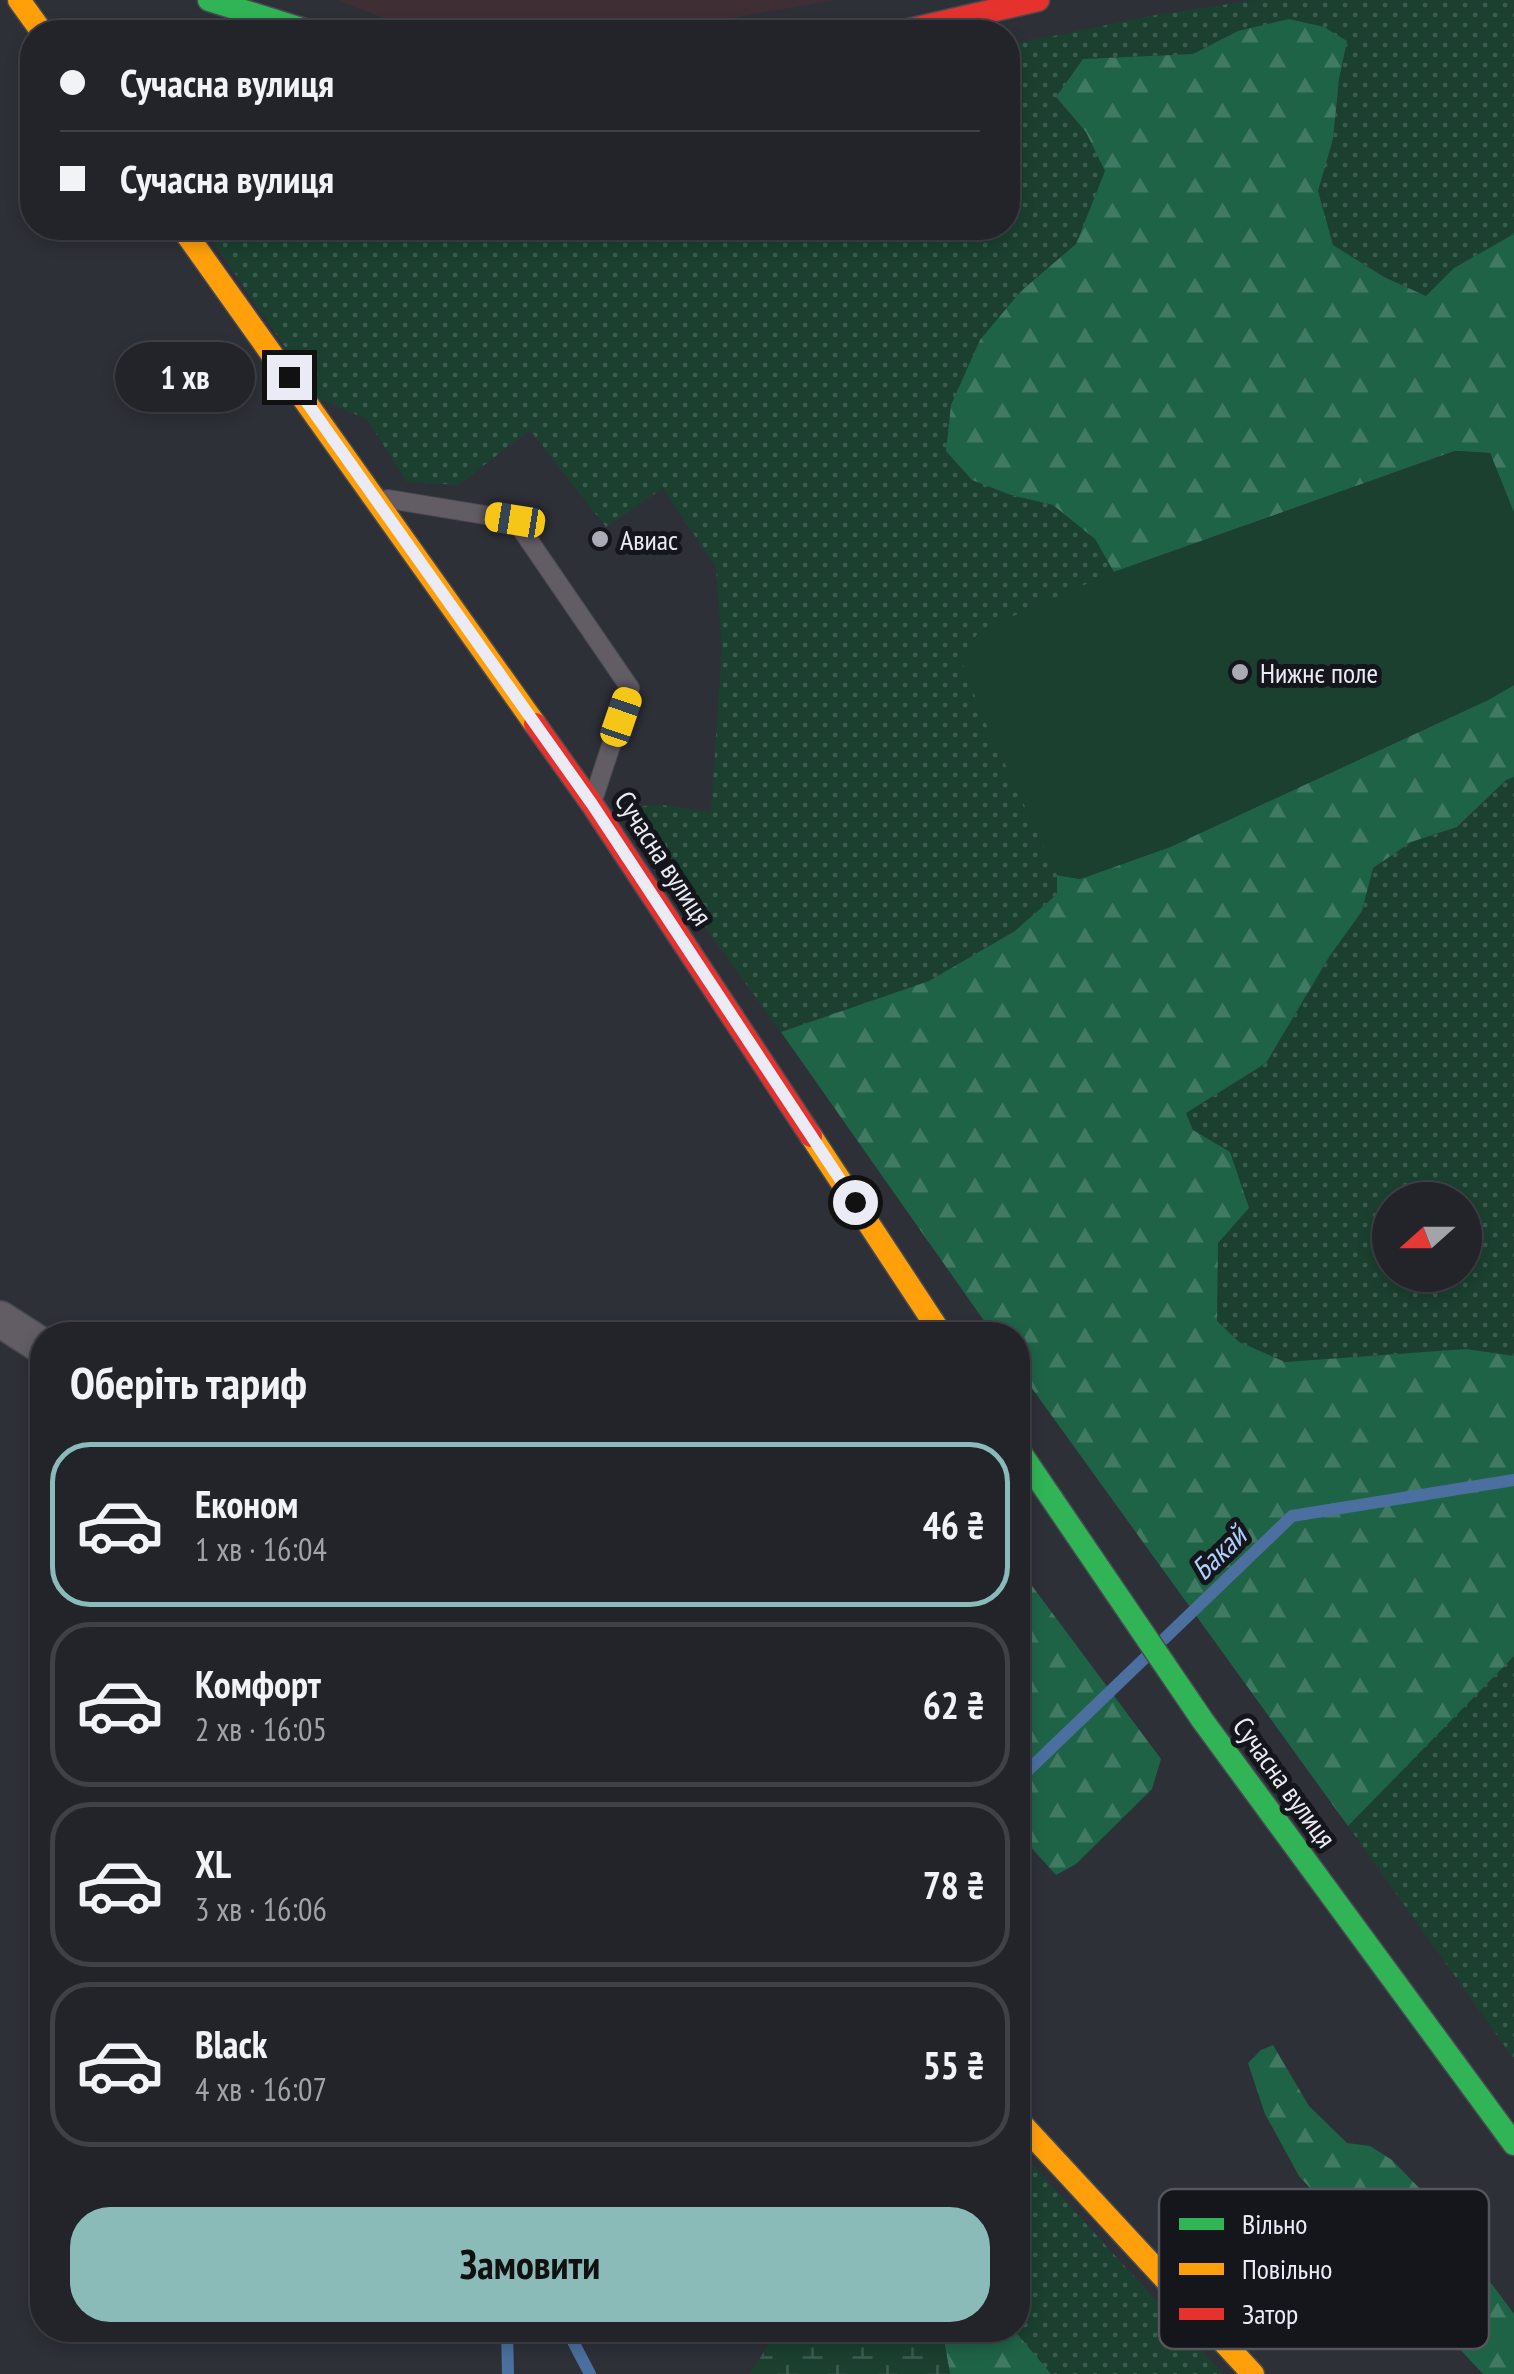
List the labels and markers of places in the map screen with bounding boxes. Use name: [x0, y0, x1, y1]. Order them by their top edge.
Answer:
place label: Авиас: [620, 521, 678, 558]
marker: Авиас: [589, 528, 611, 550]
place label: Нижнє поле: [1260, 654, 1378, 691]
marker: Нижнє поле: [1229, 661, 1251, 683]

